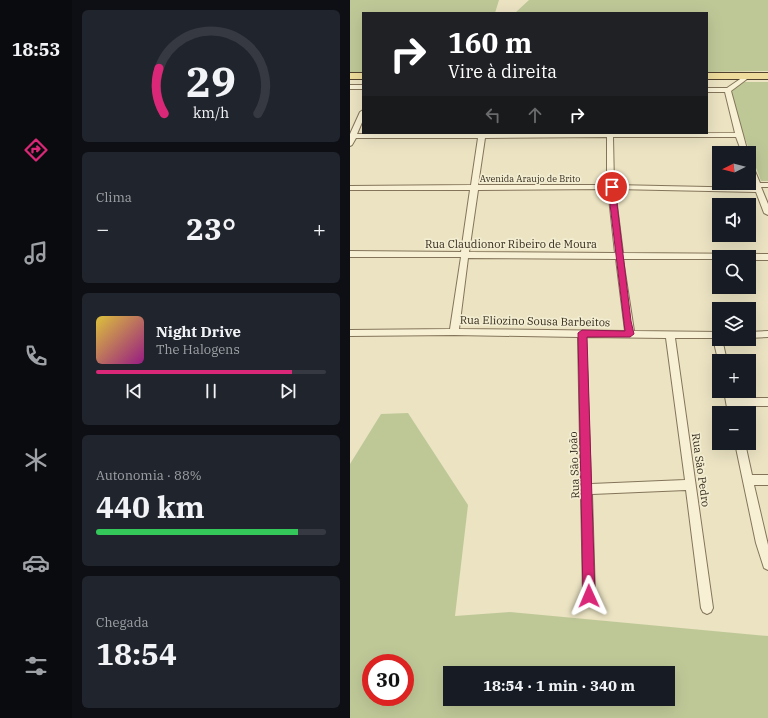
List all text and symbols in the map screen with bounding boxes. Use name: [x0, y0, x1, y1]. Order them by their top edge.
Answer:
text: 160 m: [448, 24, 532, 61]
icon: right: [382, 28, 434, 80]
text: 18:53: [12, 38, 60, 61]
text: 29: [186, 54, 236, 108]
text: Vire à direita: [448, 60, 557, 83]
text: km/h: [193, 102, 229, 121]
icon: left: [482, 104, 504, 126]
icon: ahead: [524, 104, 546, 126]
icon: right: [566, 104, 588, 126]
icon: directions: [22, 136, 50, 164]
north arrow: [712, 146, 756, 190]
map controls: [712, 146, 756, 450]
pin: [595, 170, 629, 204]
street label: Avenida Araujo de Brito: [480, 173, 580, 184]
icon: arrive: [601, 176, 623, 198]
text: Clima: [96, 189, 132, 206]
button: sound: [712, 198, 756, 242]
text: 23°: [186, 209, 236, 248]
text: −: [96, 214, 109, 243]
text: +: [313, 214, 326, 243]
street label: Rua Claudionor Ribeiro de Moura: [425, 237, 597, 251]
icon: music: [22, 239, 50, 267]
button: search: [712, 250, 756, 294]
button: layers: [712, 302, 756, 346]
street label: Rua Eliozino Sousa Barbeitos: [460, 313, 610, 329]
text: Night Drive: [156, 322, 241, 341]
text: The Halogens: [156, 341, 240, 358]
icon: phone: [22, 342, 50, 370]
button: +: [712, 354, 756, 398]
icon: previous: [123, 380, 145, 402]
icon: pause: [200, 380, 222, 402]
icon: next: [277, 380, 299, 402]
button: −: [712, 406, 756, 450]
street label: Rua São João: [566, 431, 582, 499]
street label: Rua São Pedro: [689, 432, 713, 508]
icon: climate: [22, 446, 50, 474]
text: Autonomia · 88%: [96, 467, 202, 484]
text: 440 km: [96, 487, 205, 526]
icon: car: [22, 549, 50, 577]
position arrow: [568, 575, 610, 617]
text: Chegada: [96, 614, 149, 631]
text: 18:54: [96, 634, 177, 673]
icon: filters: [22, 652, 50, 680]
speed limit sign: 30: [362, 654, 414, 706]
text: 18:54 · 1 min · 340 m: [483, 676, 635, 695]

